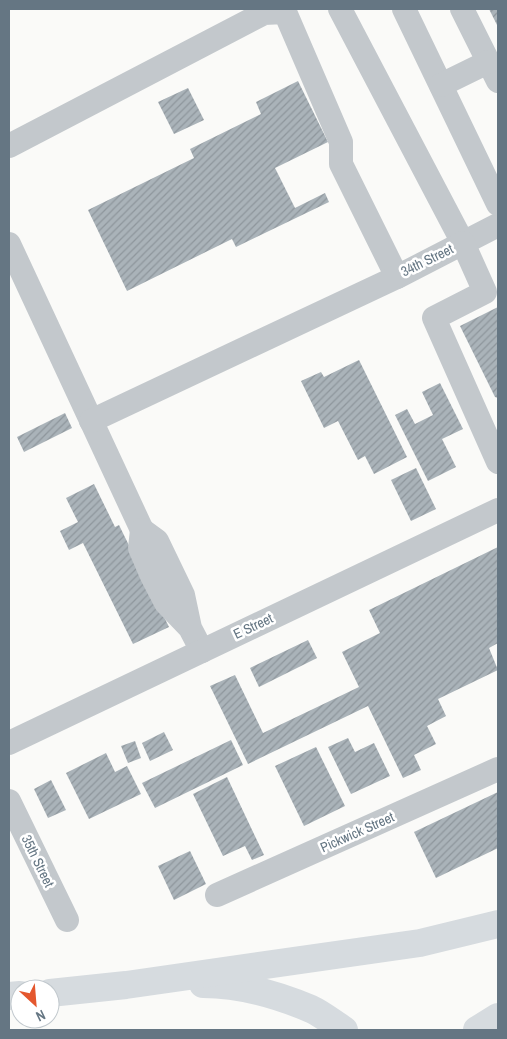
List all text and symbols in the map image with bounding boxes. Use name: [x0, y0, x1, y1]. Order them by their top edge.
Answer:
street label: 34th Street: [398, 240, 456, 280]
street label: E Street: [230, 609, 276, 643]
street label: Pickwick Street: [317, 808, 397, 856]
street label: 35th Street: [18, 832, 58, 890]
north arrow: [10, 979, 60, 1029]
text: N: [33, 1006, 48, 1026]

